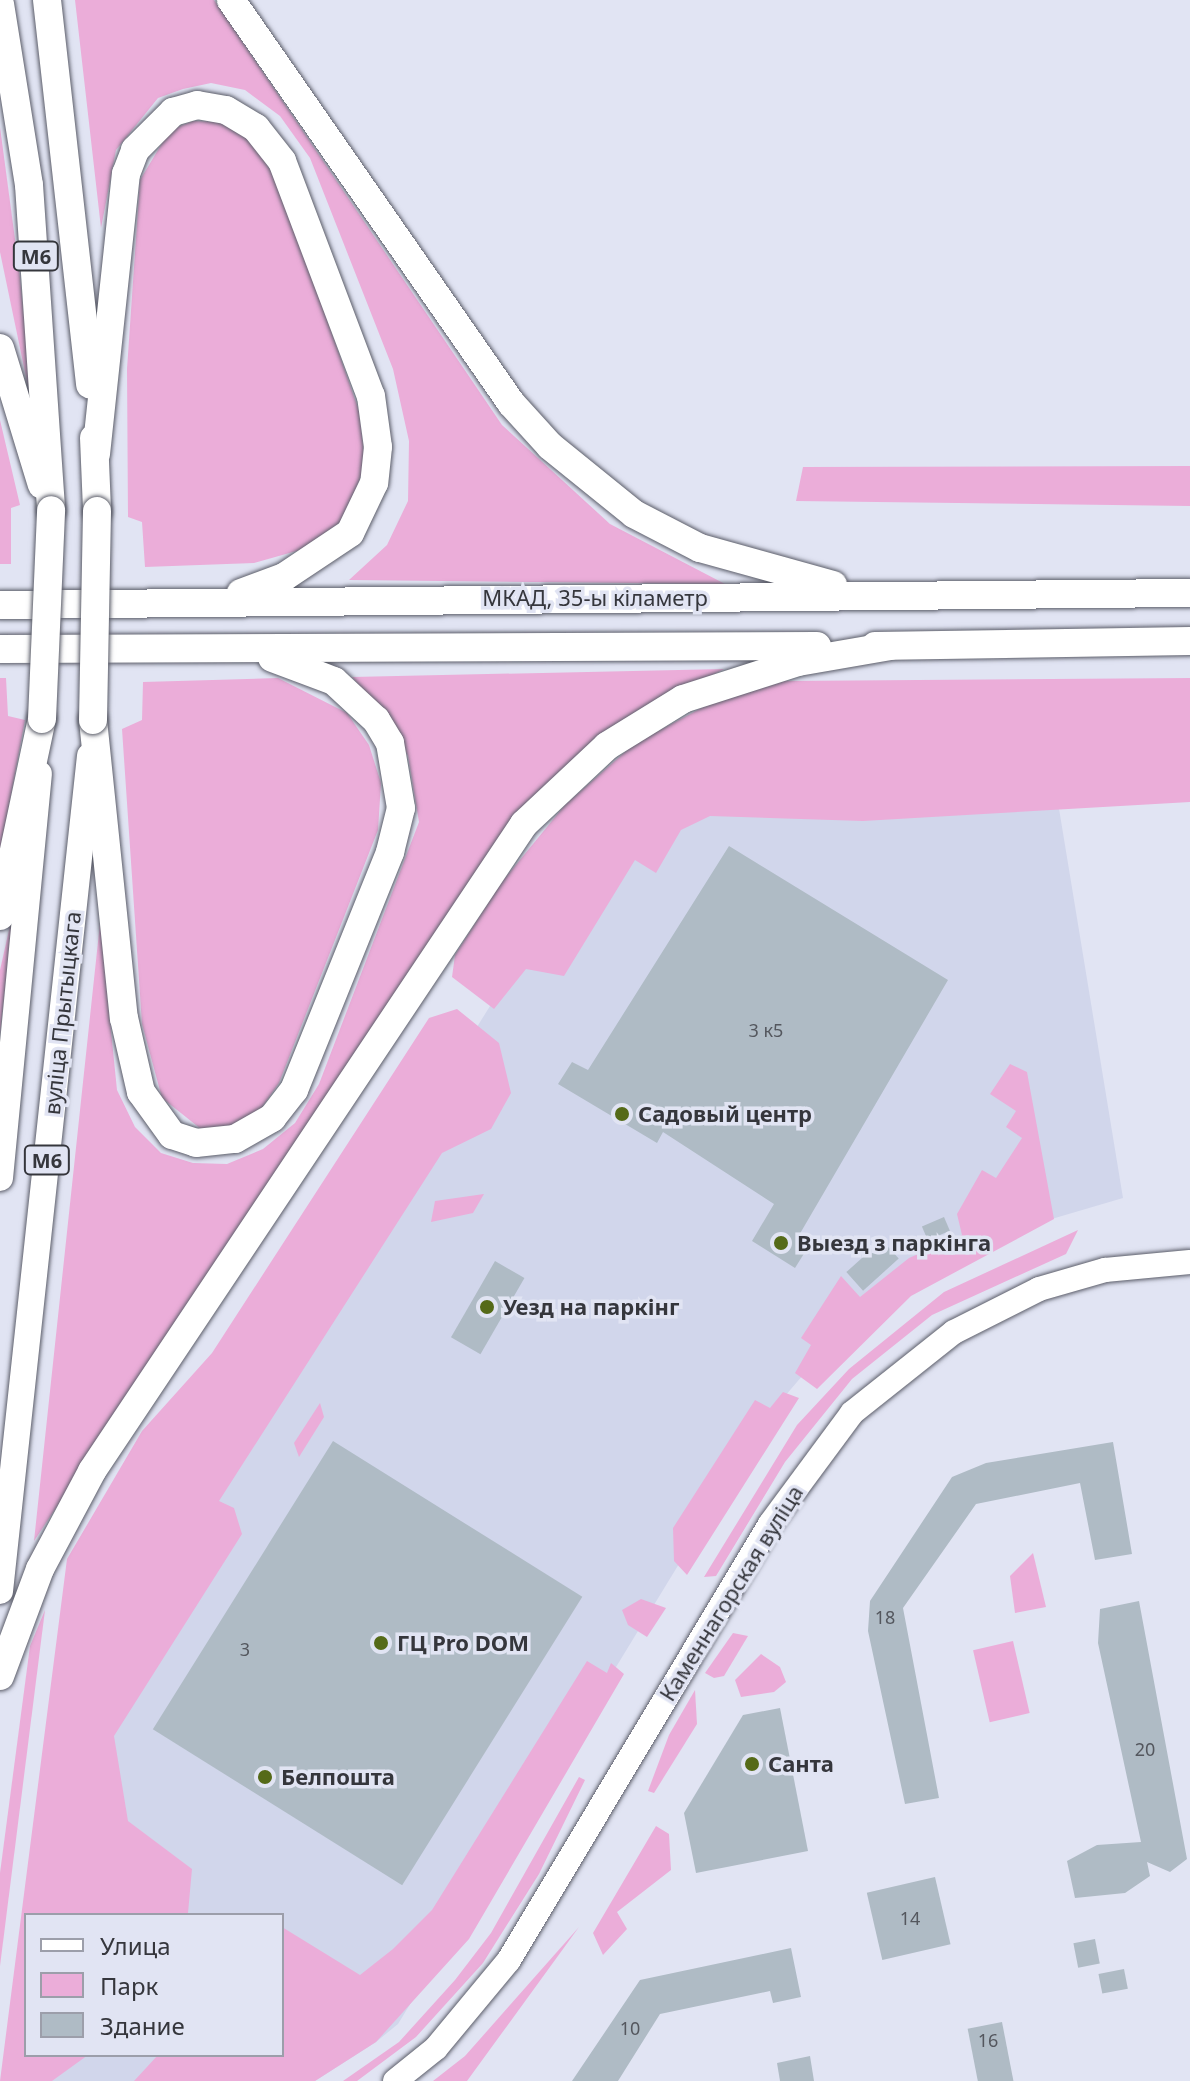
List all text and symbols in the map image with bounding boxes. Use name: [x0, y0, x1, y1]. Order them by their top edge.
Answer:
road number: М6: [12, 240, 60, 272]
street label: МКАД, 35-ы кіламетр: [482, 585, 708, 611]
street label: вуліца Прытыцкага: [38, 910, 86, 1116]
house number: 3 к5: [749, 1019, 783, 1041]
place label: Садовый центр: [638, 1101, 812, 1127]
marker: Садовый центр: [613, 1105, 631, 1123]
road number: М6: [23, 1144, 71, 1176]
place label: Выезд з паркінга: [797, 1230, 991, 1256]
marker: Выезд з паркінга: [772, 1234, 790, 1252]
place label: Уезд на паркінг: [503, 1294, 679, 1320]
marker: Уезд на паркінг: [478, 1298, 496, 1316]
street label: Каменнагорская вуліца: [654, 1480, 808, 1706]
house number: 18: [875, 1606, 895, 1628]
place label: ГЦ Pro DOM: [397, 1630, 529, 1656]
marker: ГЦ Pro DOM: [372, 1634, 390, 1652]
house number: 3: [240, 1638, 250, 1660]
house number: 20: [1135, 1738, 1155, 1760]
place label: Санта: [768, 1751, 834, 1777]
marker: Санта: [743, 1755, 761, 1773]
place label: Белпошта: [281, 1764, 395, 1790]
marker: Белпошта: [256, 1768, 274, 1786]
house number: 14: [900, 1907, 920, 1929]
legend: [24, 1913, 284, 2057]
text: Улица: [100, 1929, 171, 1962]
text: Парк: [100, 1969, 158, 2002]
text: Здание: [100, 2009, 185, 2042]
house number: 10: [620, 2017, 640, 2039]
house number: 16: [978, 2029, 998, 2051]

